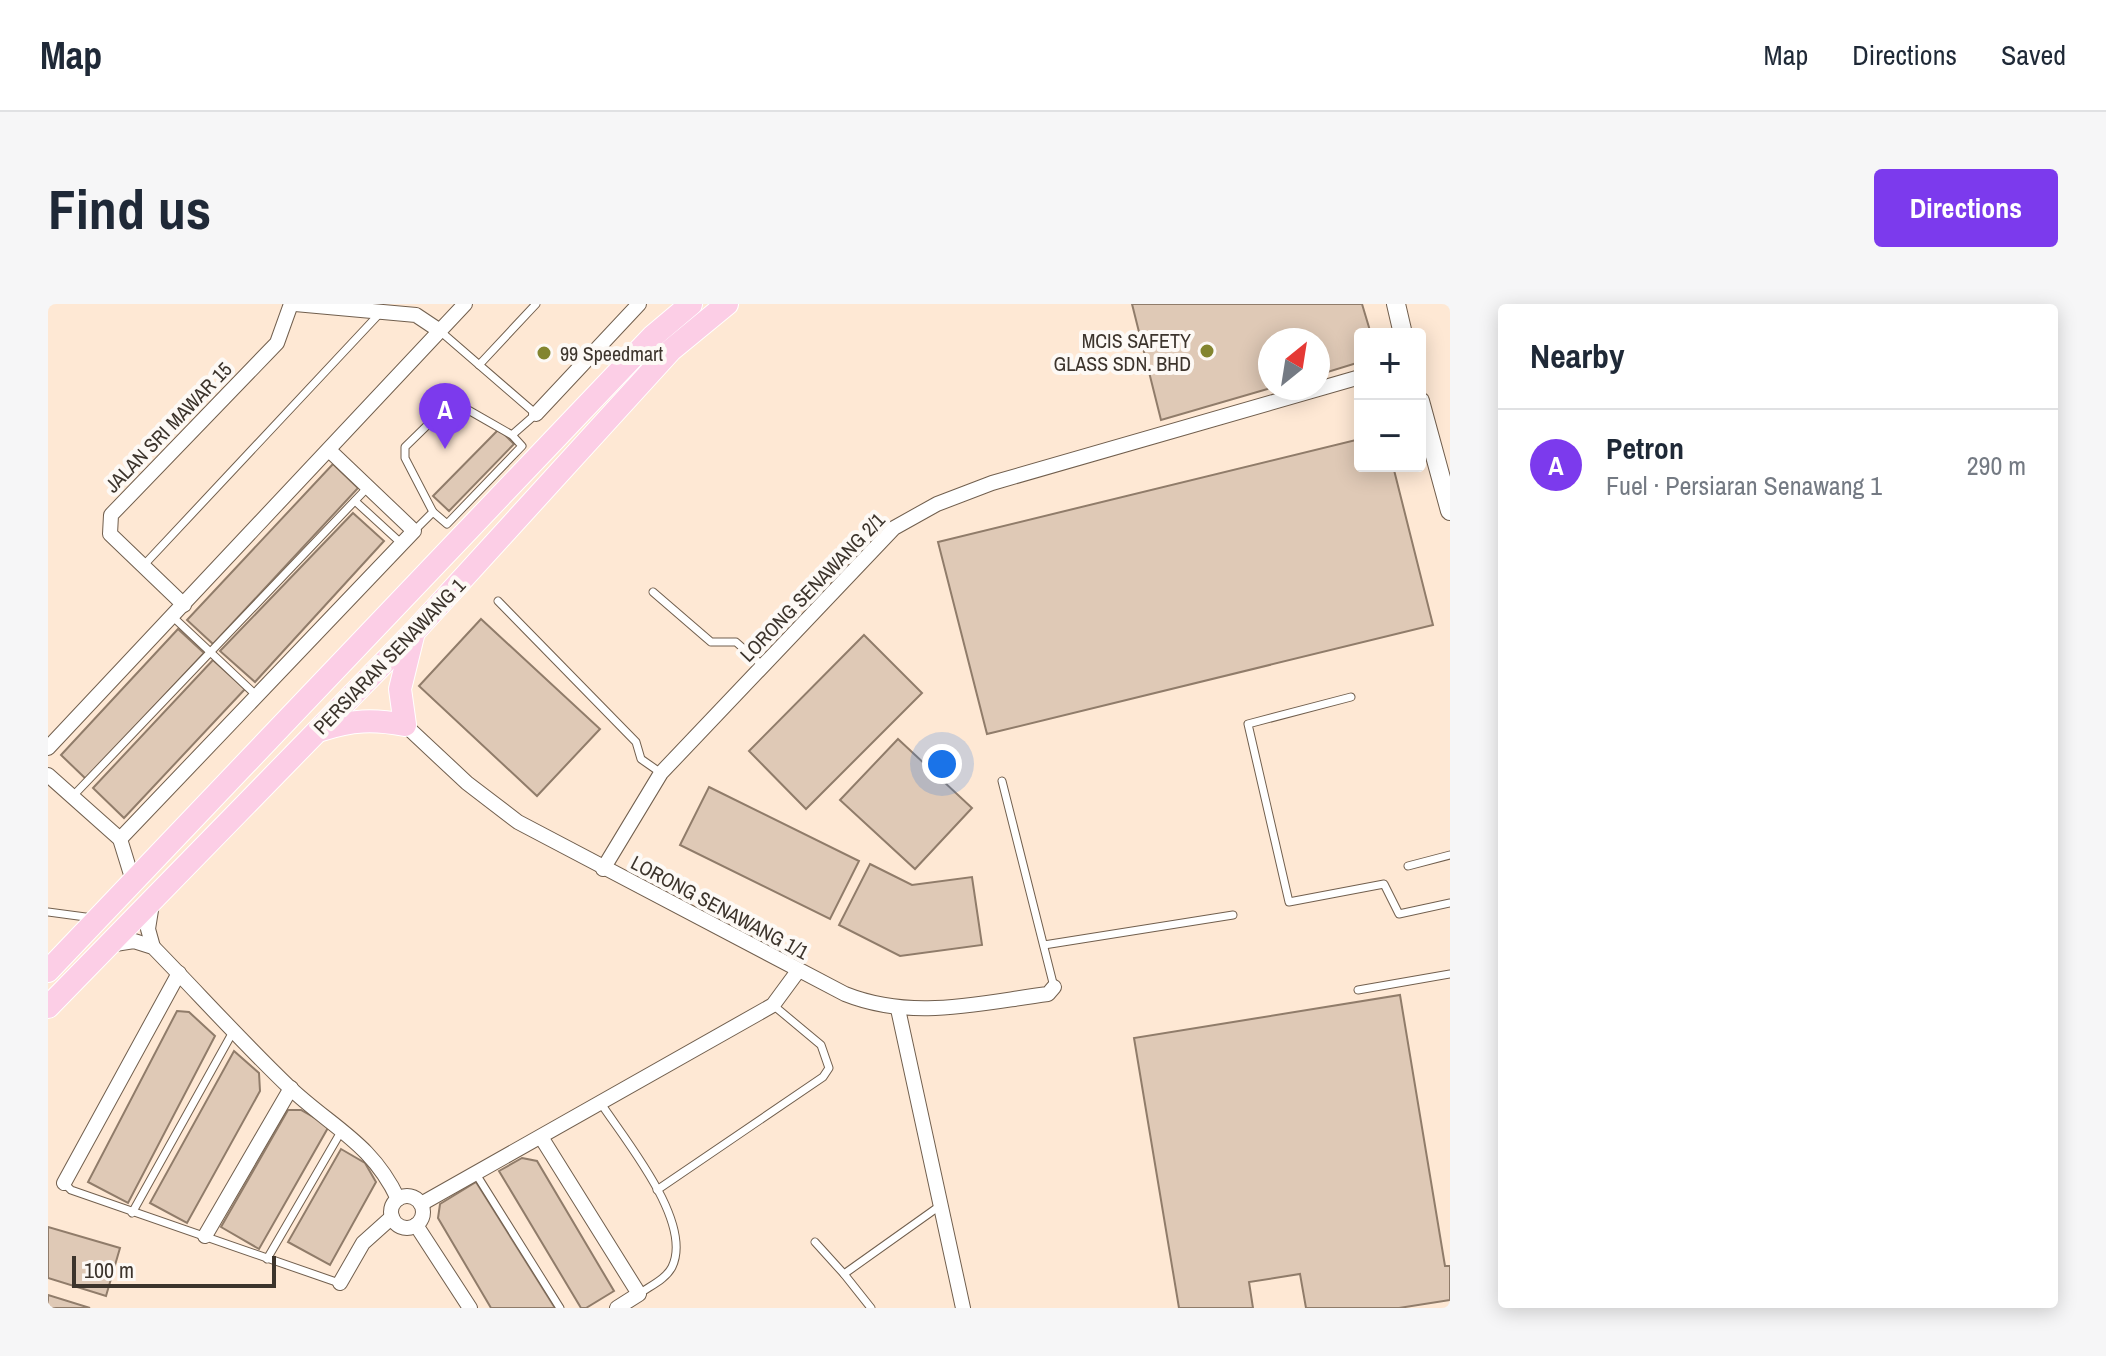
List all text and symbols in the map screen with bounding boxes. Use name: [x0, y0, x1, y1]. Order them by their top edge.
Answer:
text: Map: [40, 30, 102, 81]
text: Map: [1764, 36, 1808, 74]
text: Directions: [1852, 36, 1957, 74]
text: Saved: [2001, 36, 2066, 74]
button: Directions: [1874, 169, 2058, 247]
text: Find us: [48, 171, 211, 246]
place label: MCIS SAFETY GLASS SDN. BHD: [1053, 327, 1191, 377]
north arrow: [1258, 328, 1330, 400]
map controls: [1354, 328, 1426, 472]
button: +: [1354, 328, 1426, 400]
text: Nearby: [1530, 333, 1625, 379]
place label: 99 Speedmart: [560, 340, 663, 367]
marker: MCIS SAFETY GLASS SDN. BHD: [1198, 342, 1216, 360]
marker: 99 Speedmart: [535, 344, 553, 362]
street label: JALAN SRI MAWAR 15: [99, 356, 237, 498]
pin: A: [419, 383, 471, 449]
button: −: [1354, 400, 1426, 472]
text: Petron: [1606, 428, 1684, 468]
text: A: [1548, 448, 1564, 483]
text: 290 m: [1967, 448, 2026, 483]
text: Fuel · Persiaran Senawang 1: [1606, 468, 1882, 503]
street label: LORONG SENAWANG 2/1: [734, 507, 890, 667]
street label: PERSIARAN SENAWANG 1: [307, 572, 471, 740]
your location: [922, 744, 962, 784]
street label: LORONG SENAWANG 1/1: [626, 849, 814, 965]
scale bar: [72, 1252, 276, 1288]
text: 100 m: [84, 1255, 134, 1285]

